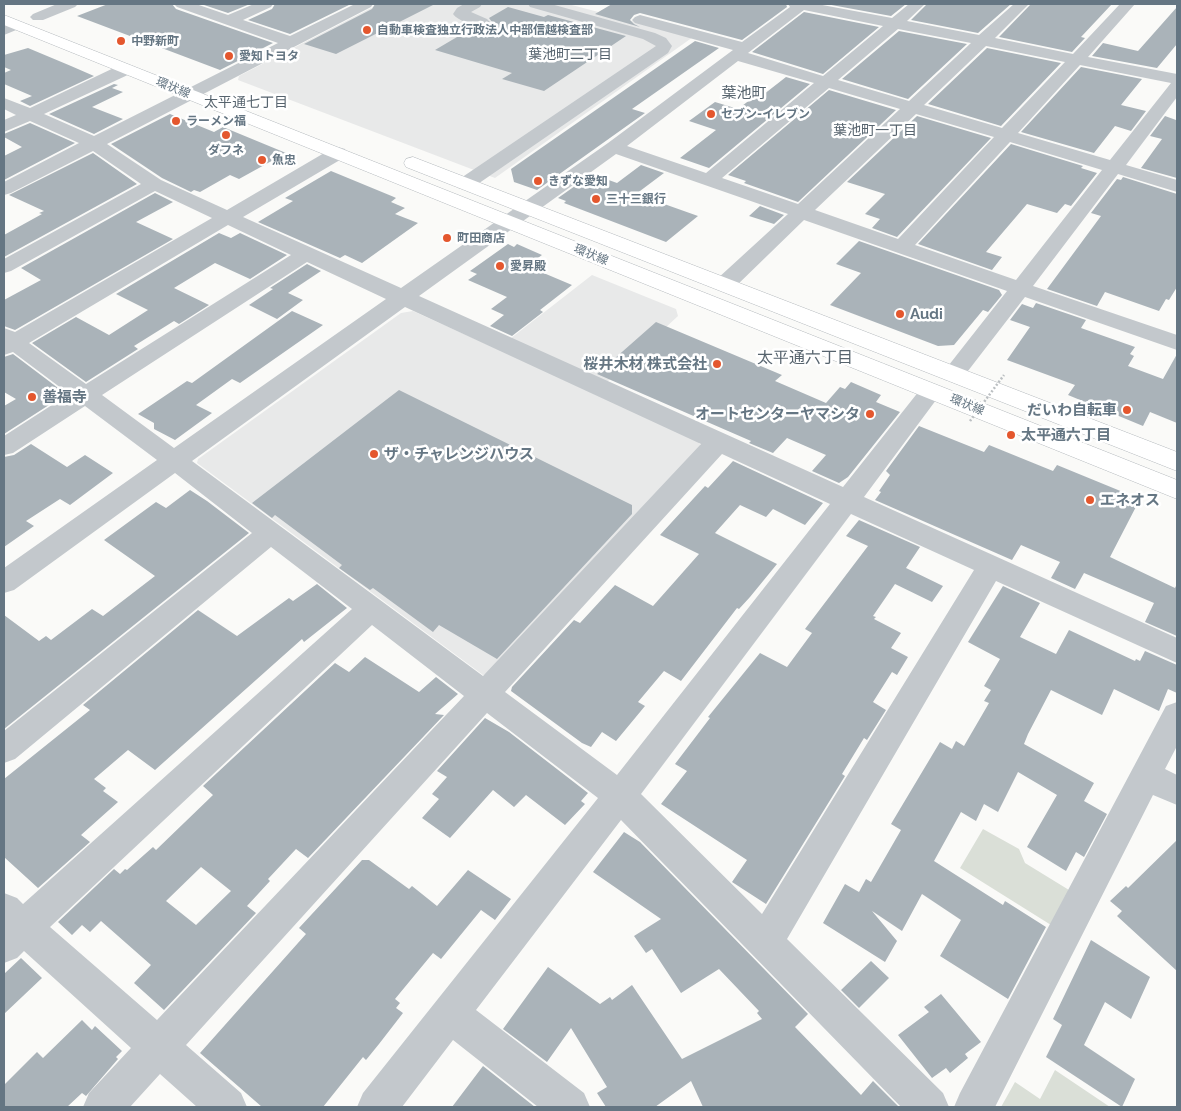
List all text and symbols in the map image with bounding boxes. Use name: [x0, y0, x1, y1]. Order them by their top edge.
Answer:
place label: 自動車検査独立行政法人中部信越検査部: [377, 23, 593, 37]
marker: 自動車検査独立行政法人中部信越検査部: [361, 24, 373, 36]
place label: 中野新町: [131, 34, 179, 48]
marker: 中野新町: [115, 35, 127, 47]
district label: 葉池町二丁目: [528, 47, 612, 63]
place label: 愛知トヨタ: [239, 49, 299, 63]
marker: 愛知トヨタ: [223, 50, 235, 62]
street label: 環状線: [154, 75, 192, 101]
district label: 葉池町: [722, 84, 766, 102]
district label: 太平通七丁目: [204, 95, 288, 111]
place label: セブン-イレブン: [721, 107, 810, 121]
marker: セブン-イレブン: [705, 108, 717, 120]
place label: ラーメン福: [186, 114, 246, 128]
marker: ラーメン福: [170, 115, 182, 127]
district label: 葉池町一丁目: [833, 123, 917, 139]
marker: ダフネ: [220, 129, 232, 141]
place label: ダフネ: [208, 143, 244, 157]
place label: 魚忠: [272, 153, 296, 167]
marker: 魚忠: [256, 154, 268, 166]
place label: きずな愛知: [548, 174, 608, 188]
marker: きずな愛知: [532, 175, 544, 187]
place label: 三十三銀行: [606, 192, 666, 206]
marker: 三十三銀行: [590, 193, 602, 205]
place label: 町田商店: [457, 231, 505, 245]
marker: 町田商店: [441, 232, 453, 244]
street label: 環状線: [572, 242, 610, 268]
place label: 愛昇殿: [510, 259, 546, 273]
marker: 愛昇殿: [494, 260, 506, 272]
place label: Audi: [910, 305, 943, 323]
marker: Audi: [894, 308, 906, 320]
district label: 太平通六丁目: [757, 348, 853, 368]
place label: 桜井木材 株式会社: [583, 355, 707, 373]
marker: 桜井木材 株式会社: [711, 358, 723, 370]
place label: 善福寺: [42, 388, 87, 406]
marker: 善福寺: [26, 391, 38, 403]
street label: 環状線: [948, 392, 986, 418]
place label: だいわ自転車: [1027, 401, 1117, 419]
marker: だいわ自転車: [1121, 404, 1133, 416]
place label: オートセンターヤマシタ: [695, 405, 860, 423]
marker: オートセンターヤマシタ: [864, 408, 876, 420]
place label: 太平通六丁目: [1021, 426, 1111, 444]
marker: 太平通六丁目: [1005, 429, 1017, 441]
place label: ザ・チャレンジハウス: [384, 445, 534, 463]
marker: ザ・チャレンジハウス: [368, 448, 380, 460]
place label: エネオス: [1100, 491, 1160, 509]
marker: エネオス: [1084, 494, 1096, 506]

